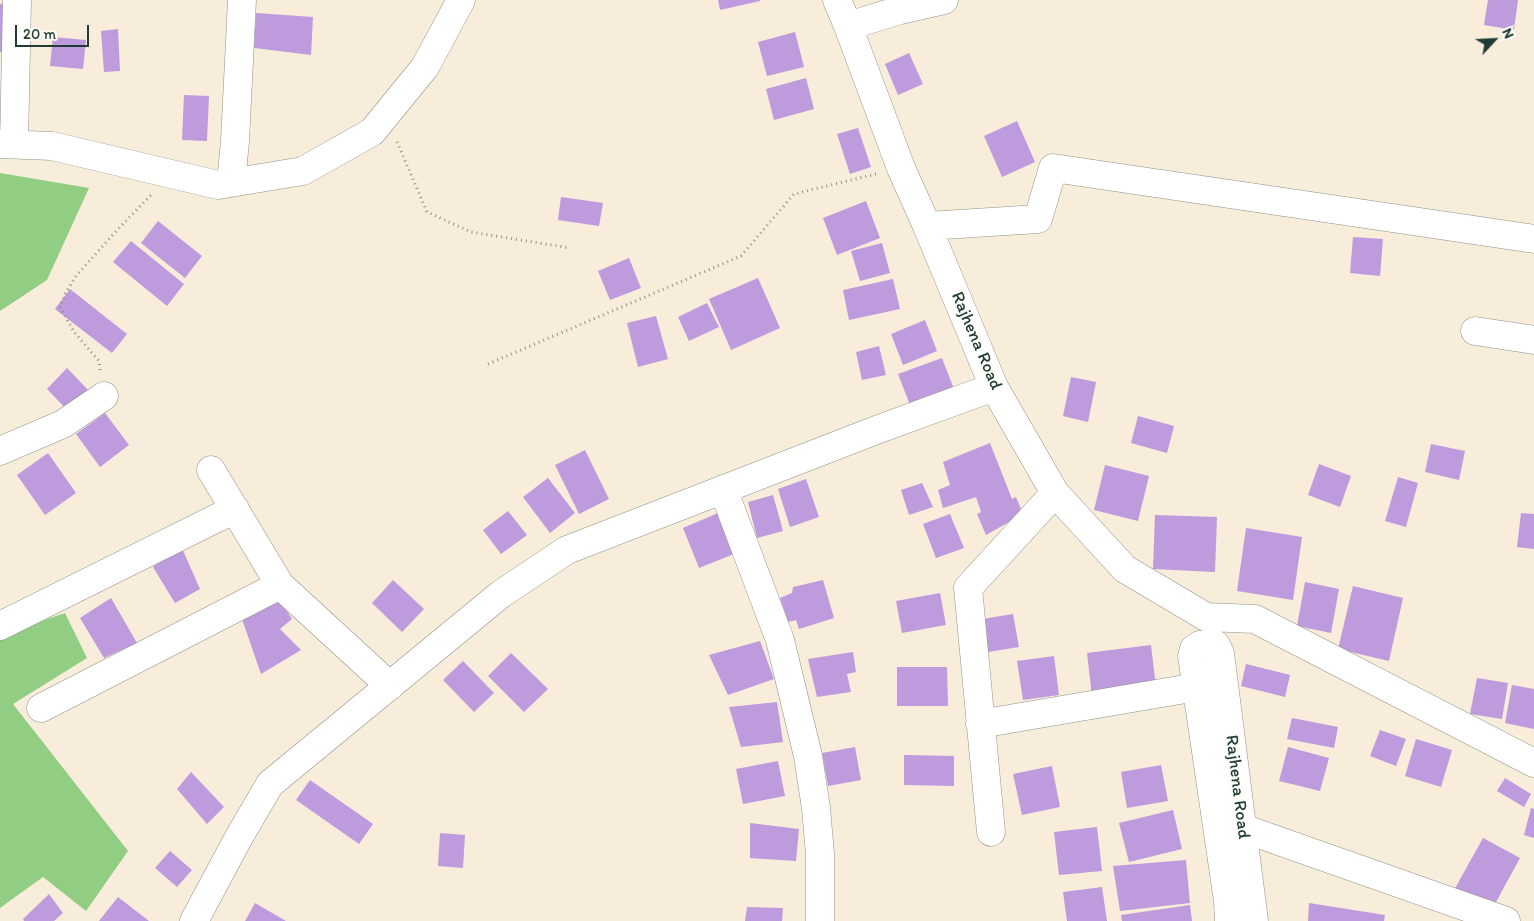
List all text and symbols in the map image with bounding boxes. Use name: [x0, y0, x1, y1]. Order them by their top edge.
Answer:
scale bar: [18, 15, 91, 47]
north arrow: [1469, 15, 1519, 65]
text: 20 m: [23, 25, 56, 43]
text: N: [1498, 26, 1518, 41]
street label: Rajhena Road: [946, 289, 1006, 393]
street label: Rajhena Road: [1220, 734, 1254, 840]

